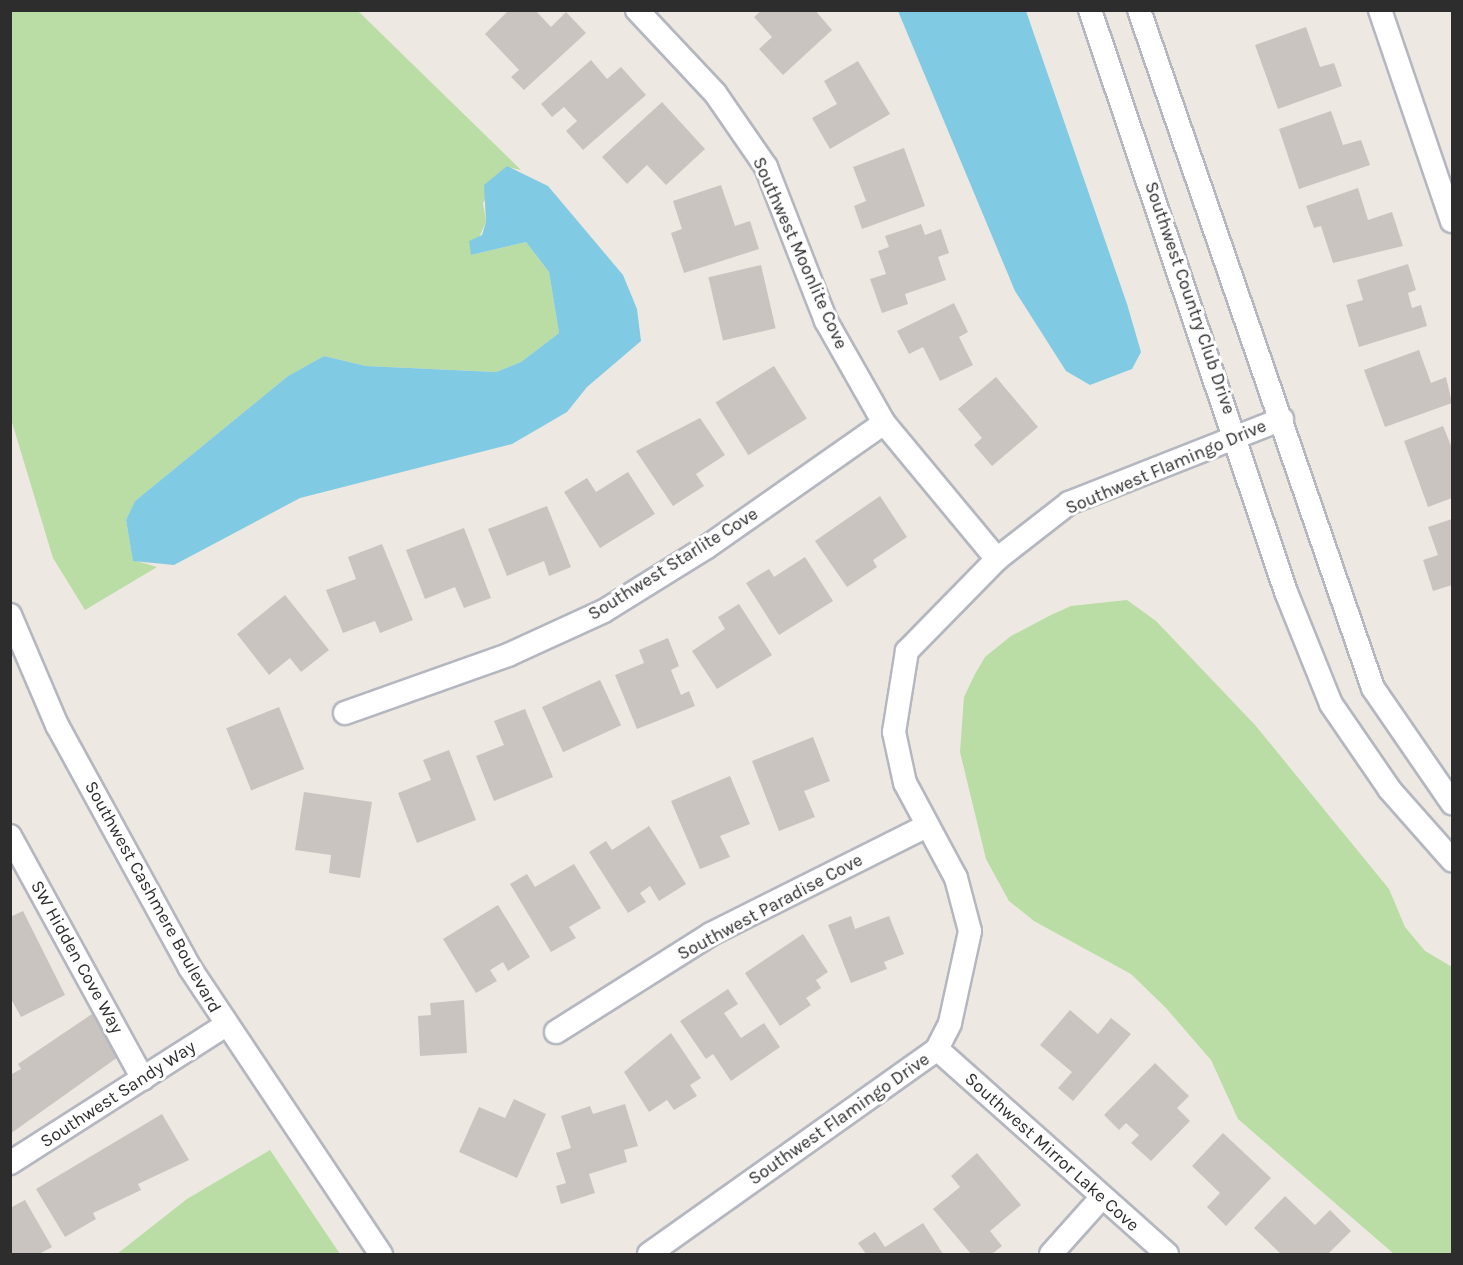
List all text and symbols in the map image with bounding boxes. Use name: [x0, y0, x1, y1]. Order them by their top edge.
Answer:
street label: Southwest Moonlite Cove: [748, 154, 852, 352]
street label: Southwest Country Club Drive: [1140, 179, 1240, 417]
street label: Southwest Flamingo Drive: [1062, 415, 1270, 519]
street label: Southwest Starlite Cove: [584, 503, 762, 625]
street label: Southwest Cashmere Boulevard: [80, 777, 226, 1017]
street label: Southwest Paradise Cove: [674, 849, 866, 965]
street label: SW Hidden Cove Way: [26, 877, 128, 1037]
street label: Southwest Sandy Way: [36, 1036, 200, 1152]
street label: Southwest Flamingo Drive: [744, 1048, 934, 1190]
street label: Southwest Mirror Lake Cove: [960, 1068, 1144, 1236]

